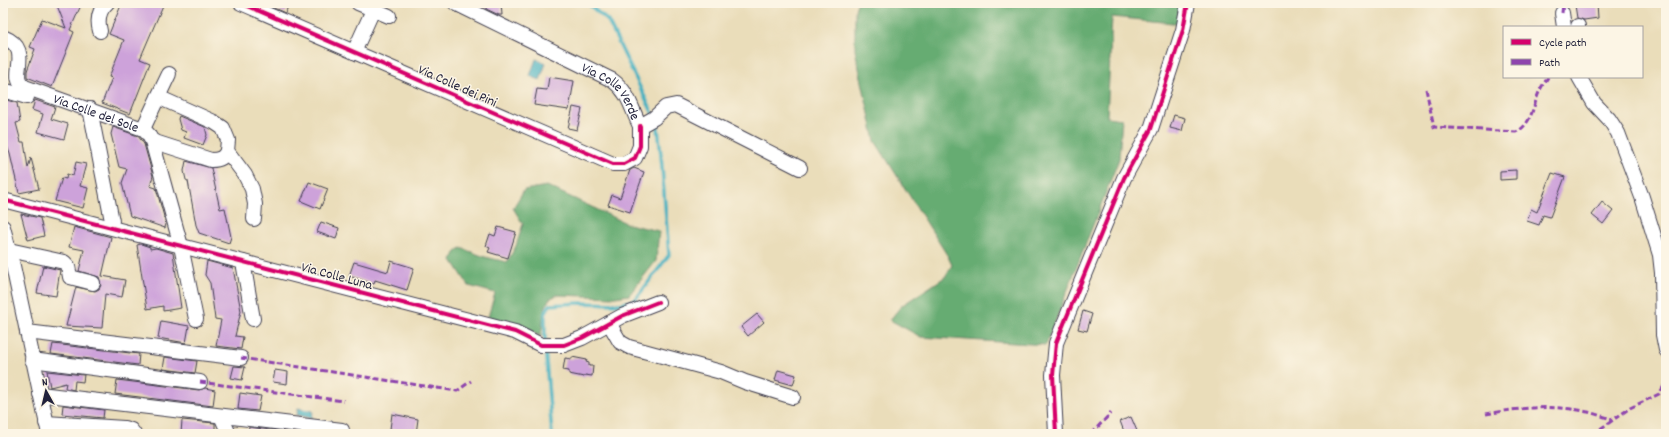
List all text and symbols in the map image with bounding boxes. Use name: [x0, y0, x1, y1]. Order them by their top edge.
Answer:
legend: [1503, 26, 1643, 78]
text: Cycle path: [1539, 35, 1587, 52]
text: Path: [1539, 55, 1560, 72]
street label: Via Colle Verde: [578, 59, 644, 123]
street label: Via Colle dei Pini: [414, 60, 500, 113]
street label: Via Colle del Sole: [50, 90, 141, 139]
street label: Via Colle Luna: [299, 258, 375, 296]
north arrow: [26, 371, 66, 411]
text: N: [41, 375, 49, 391]

